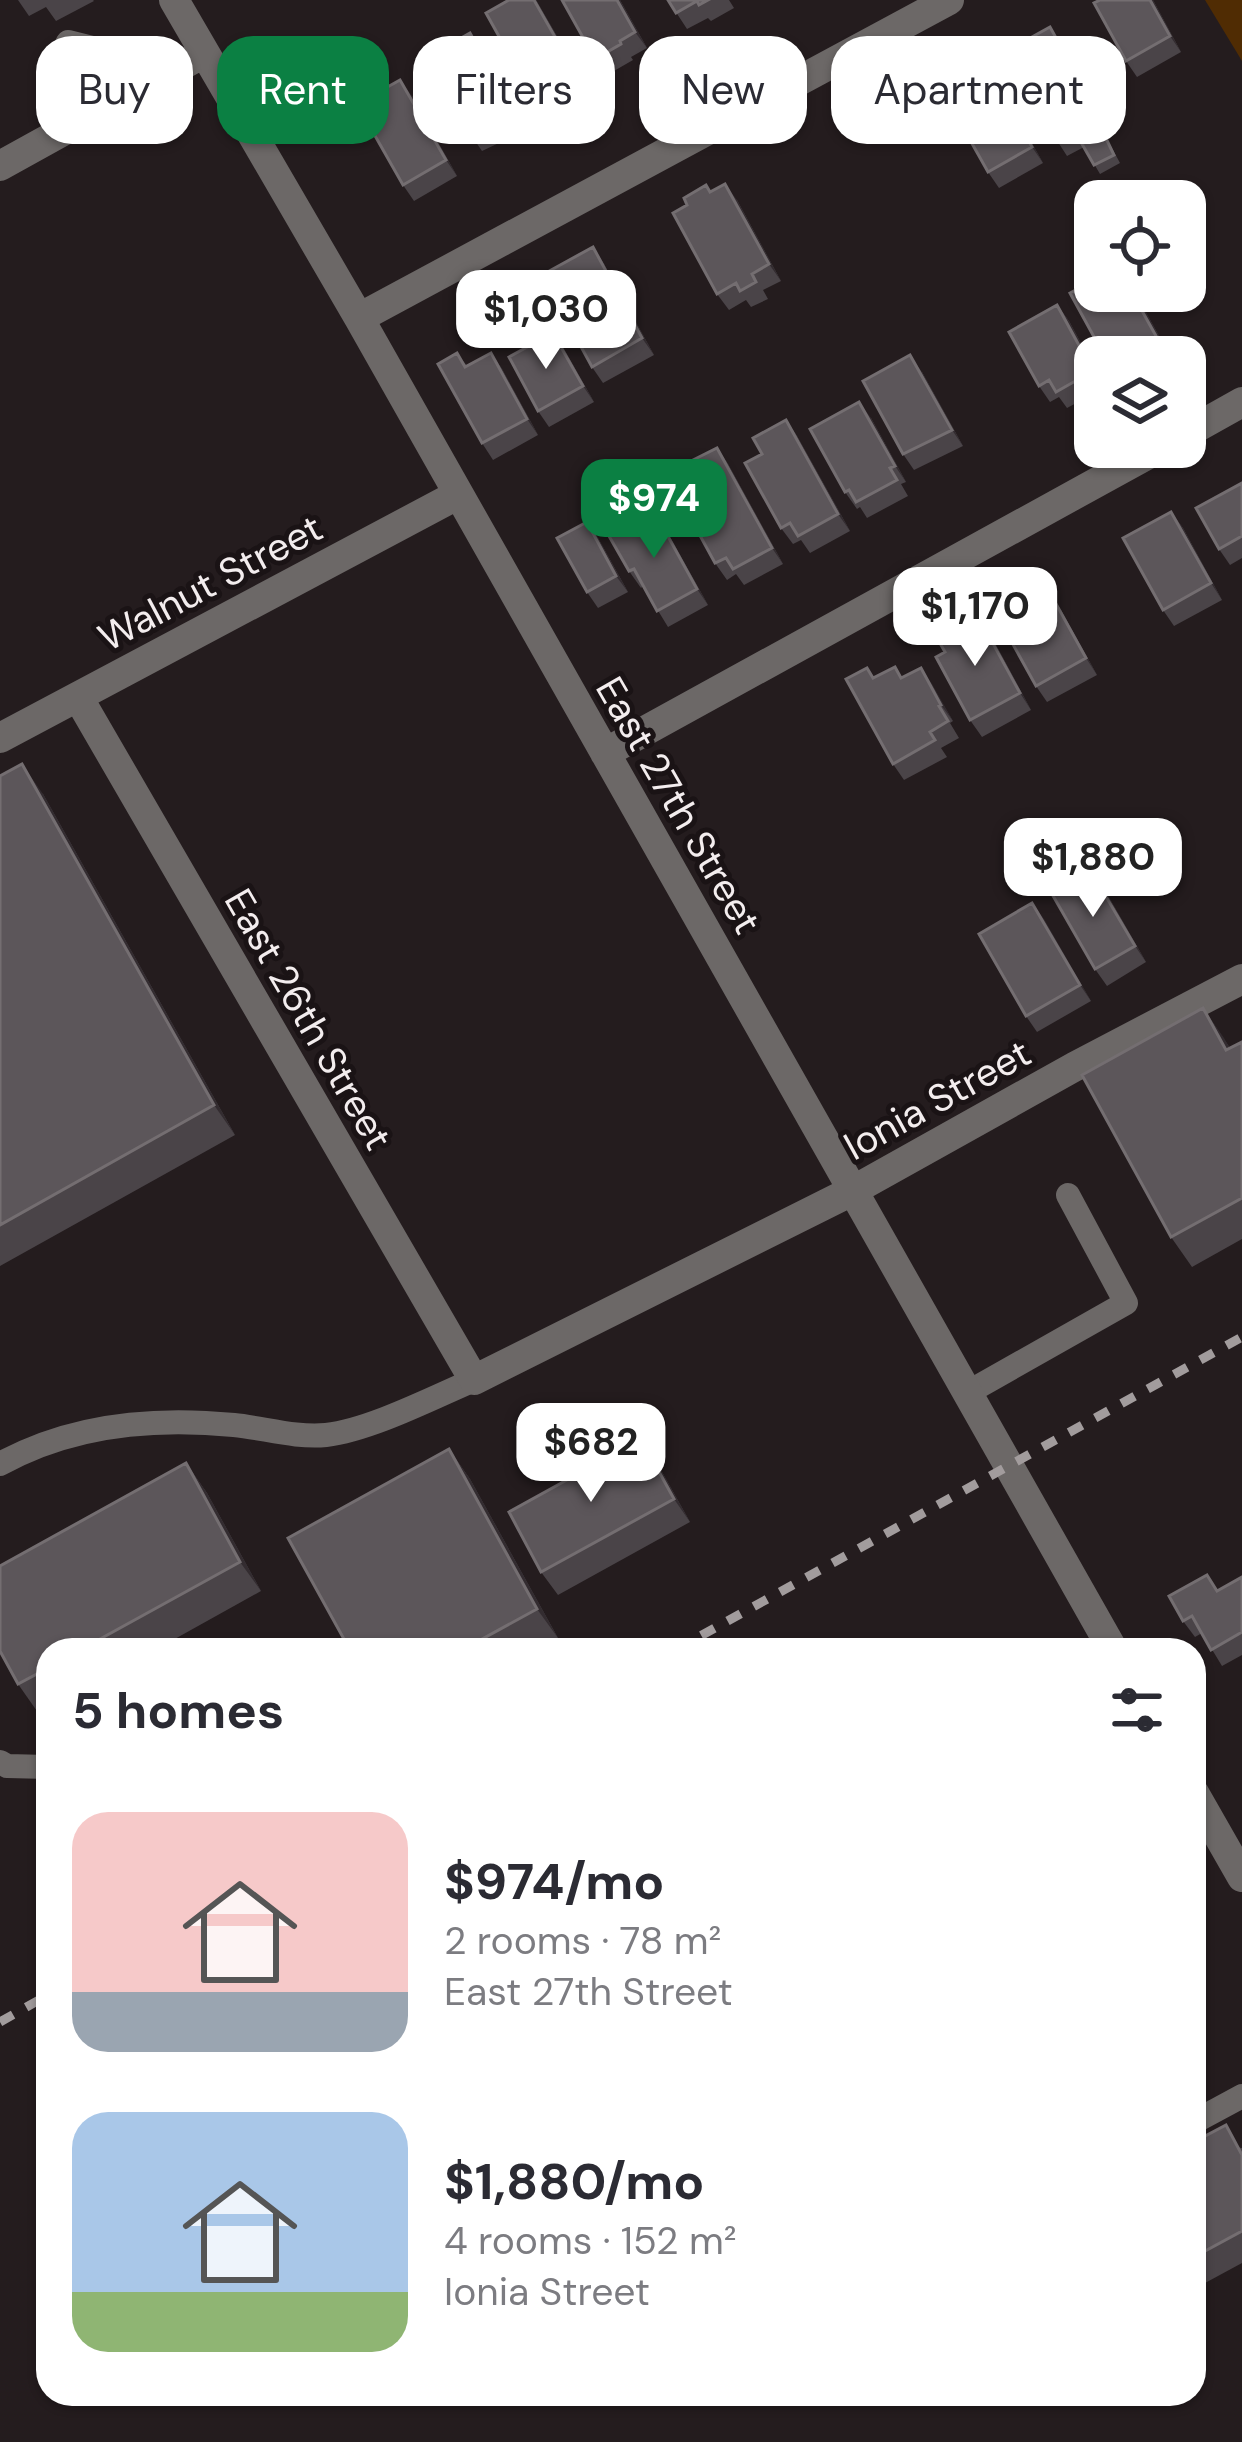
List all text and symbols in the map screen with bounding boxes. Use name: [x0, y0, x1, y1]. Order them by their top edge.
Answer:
chip: Buy: [36, 36, 193, 144]
chip: Rent: [217, 36, 389, 144]
chip: Filters: [413, 36, 615, 144]
chip: New: [639, 36, 807, 144]
chip: Apartment: [831, 36, 1126, 144]
map controls: [1074, 180, 1206, 468]
button: locate: [1074, 180, 1206, 312]
pin: $1,030: [448, 270, 644, 372]
text: $1,030: [483, 283, 609, 334]
button: layers: [1074, 336, 1206, 468]
pin: $974: [583, 459, 725, 561]
text: $974: [608, 472, 700, 523]
street label: Walnut Street: [89, 502, 331, 663]
pin: $1,170: [877, 567, 1073, 669]
text: $1,170: [920, 580, 1030, 631]
street label: East 27th Street: [584, 667, 773, 943]
pin: $1,880: [995, 818, 1191, 920]
text: $1,880: [1031, 831, 1155, 882]
street label: East 26th Street: [213, 880, 404, 1159]
street label: Ionia Street: [835, 1027, 1040, 1172]
pin: $682: [520, 1403, 662, 1505]
text: $682: [543, 1416, 639, 1467]
text: 5 homes: [72, 1677, 284, 1744]
icon: filters: [1104, 1677, 1170, 1743]
text: $974/mo: [444, 1848, 664, 1915]
icon: home: [168, 1860, 312, 2004]
text: 2 rooms · 78 m²: [444, 1915, 721, 1966]
text: East 27th Street: [444, 1966, 733, 2017]
text: $1,880/mo: [444, 2148, 704, 2215]
icon: home: [168, 2160, 312, 2304]
text: 4 rooms · 152 m²: [444, 2215, 737, 2266]
text: Ionia Street: [444, 2266, 650, 2317]

